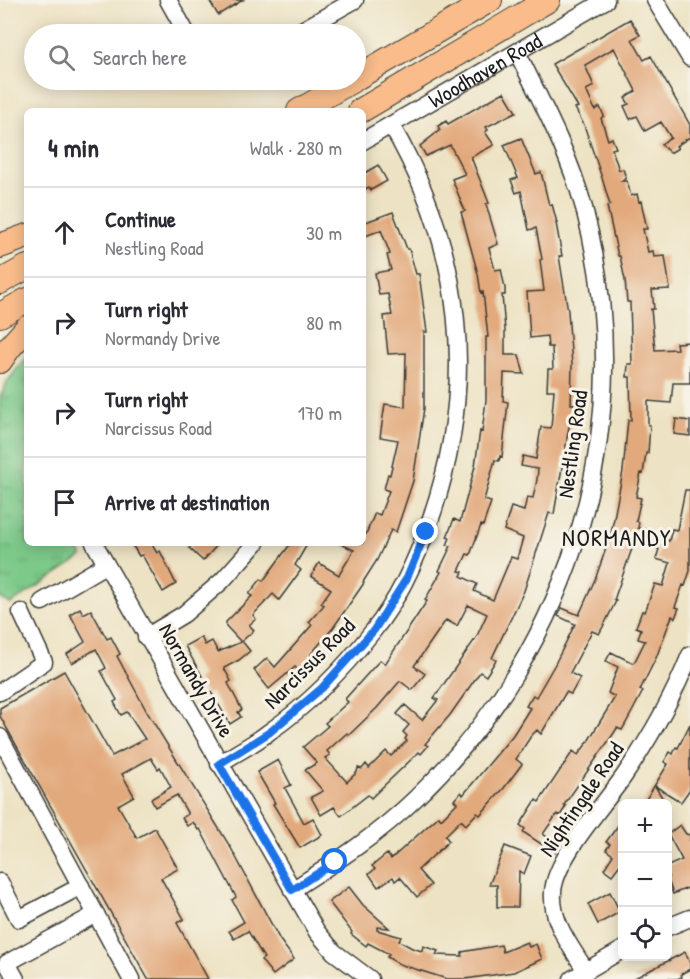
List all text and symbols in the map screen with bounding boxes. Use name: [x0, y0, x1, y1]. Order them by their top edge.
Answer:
search box: [24, 24, 366, 90]
street label: Woodhaven Road: [423, 25, 548, 115]
icon: search: [45, 41, 78, 74]
text: Search here: [93, 42, 187, 72]
text: 4 min: [48, 130, 99, 165]
text: Walk · 280 m: [250, 134, 342, 161]
text: Continue: [105, 204, 176, 234]
icon: ahead: [48, 216, 81, 249]
text: 30 m: [306, 219, 342, 246]
text: Nestling Road: [105, 234, 203, 261]
text: Turn right: [105, 294, 188, 324]
icon: right: [48, 306, 81, 339]
text: 80 m: [306, 309, 342, 336]
text: Normandy Drive: [105, 324, 220, 351]
text: Turn right: [105, 384, 188, 414]
street label: Nestling Road: [550, 388, 594, 500]
icon: right: [48, 396, 81, 429]
text: 170 m: [298, 399, 342, 426]
text: Narcissus Road: [105, 414, 212, 441]
icon: arrive: [48, 486, 81, 519]
text: Arrive at destination: [105, 487, 270, 517]
route end: [412, 518, 438, 544]
district label: NORMANDY: [562, 521, 672, 553]
street label: Narcissus Road: [257, 611, 361, 715]
street label: Normandy Drive: [152, 618, 242, 743]
street label: Nightingale Road: [532, 735, 631, 862]
map controls: [618, 799, 672, 961]
button: +: [618, 799, 672, 853]
route start: [321, 848, 347, 874]
button: −: [618, 853, 672, 907]
button: locate: [618, 907, 672, 961]

